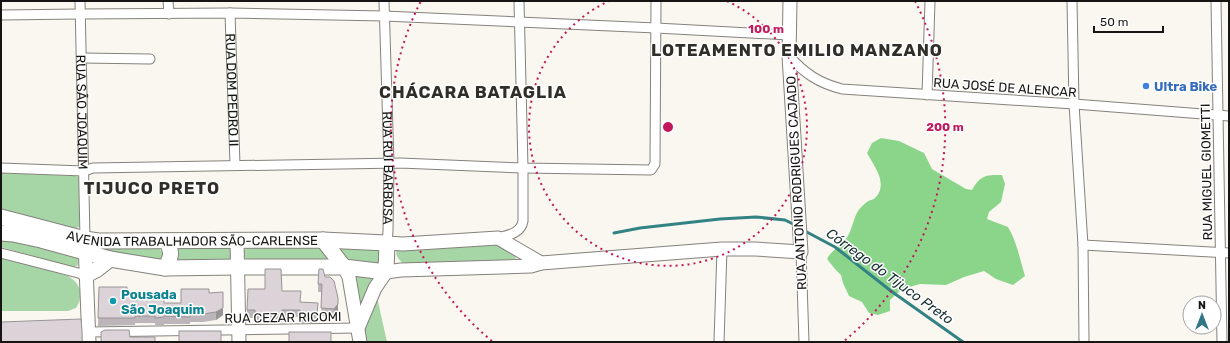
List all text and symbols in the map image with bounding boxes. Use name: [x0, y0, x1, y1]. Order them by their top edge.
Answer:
scale bar: [1094, 8, 1163, 34]
text: 50 m: [1100, 15, 1128, 29]
text: 100 m: [748, 22, 784, 36]
street label: RUA DOM PEDRO II: [223, 33, 241, 147]
district label: LOTEAMENTO EMILIO MANZANO: [651, 40, 943, 60]
street label: RUA SÃO JOAQUIM: [73, 54, 91, 170]
street label: RUA ANTONIO RODRIGUES CAJADO: [783, 75, 810, 290]
street label: RUA JOSÉ DE ALENCAR: [933, 75, 1077, 100]
place label: Ultra Bike: [1154, 79, 1218, 94]
marker: Ultra Bike: [1141, 81, 1151, 91]
district label: CHÁCARA BATAGLIA: [379, 82, 567, 102]
street label: RUA MIGUEL GIOMETTI: [1198, 103, 1215, 241]
street label: RUA RUI BARBOSA: [379, 111, 396, 225]
centre of rings: [661, 120, 675, 134]
text: 200 m: [926, 120, 964, 134]
district label: TIJUCO PRETO: [84, 178, 220, 198]
water label: Córrego do Tijuco Preto: [823, 225, 956, 328]
street label: AVENIDA TRABALHADOR SÃO-CARLENSE: [65, 227, 318, 249]
place label: Pousada São Joaquim: [121, 287, 205, 317]
north arrow: [1182, 295, 1222, 335]
marker: Pousada São Joaquim: [108, 296, 118, 306]
text: N: [1198, 299, 1206, 312]
street label: RUA CEZAR RICOMI: [224, 309, 342, 326]

